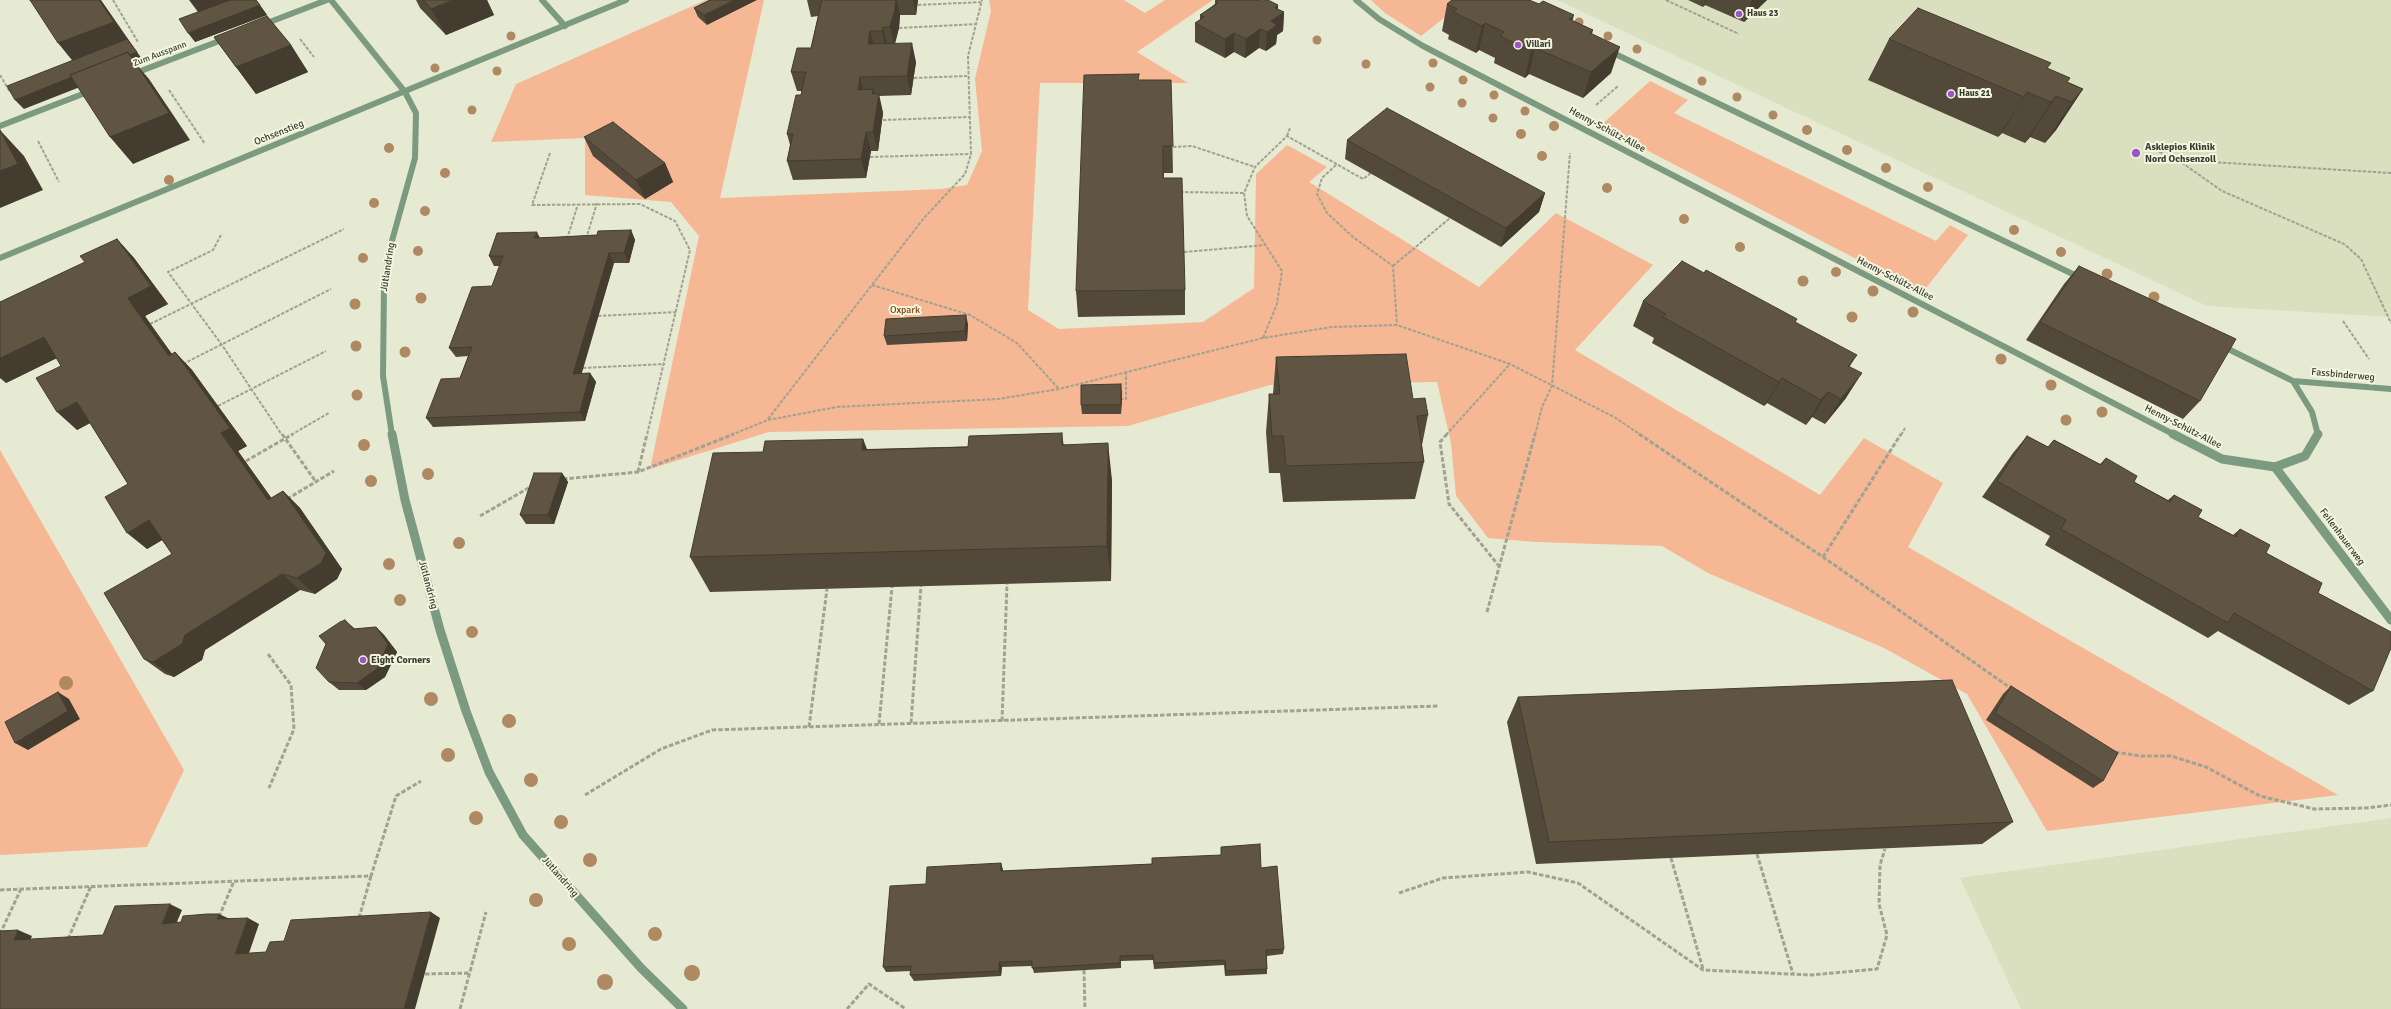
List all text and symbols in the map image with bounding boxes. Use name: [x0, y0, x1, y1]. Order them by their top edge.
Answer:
marker: Haus 23: [1734, 9, 1744, 19]
place label: Haus 23: [1747, 9, 1778, 19]
street label: Zum Ausspann: [132, 39, 188, 69]
marker: Villari: [1513, 40, 1523, 50]
place label: Villari: [1526, 40, 1551, 50]
marker: Haus 21: [1946, 89, 1956, 99]
place label: Haus 21: [1959, 89, 1990, 99]
street label: Henny-Schütz-Allee: [1567, 105, 1647, 155]
street label: Ochsenstieg: [252, 118, 306, 148]
place label: Asklepios Klinik Nord Ochsenzoll: [2145, 141, 2216, 164]
marker: Asklepios Klinik Nord Ochsenzoll: [2130, 147, 2142, 159]
street label: Jütlandring: [378, 242, 398, 292]
street label: Henny-Schütz-Allee: [1854, 254, 1936, 304]
park label: Oxpark: [890, 304, 920, 316]
street label: Fassbinderweg: [2311, 366, 2375, 384]
street label: Henny-Schütz-Allee: [2142, 402, 2224, 452]
street label: Feilenhauerweg: [2317, 506, 2367, 568]
street label: Jütlandring: [416, 560, 440, 610]
place label: Eight Corners: [371, 654, 431, 666]
marker: Eight Corners: [358, 655, 368, 665]
street label: Jütlandring: [539, 854, 581, 900]

